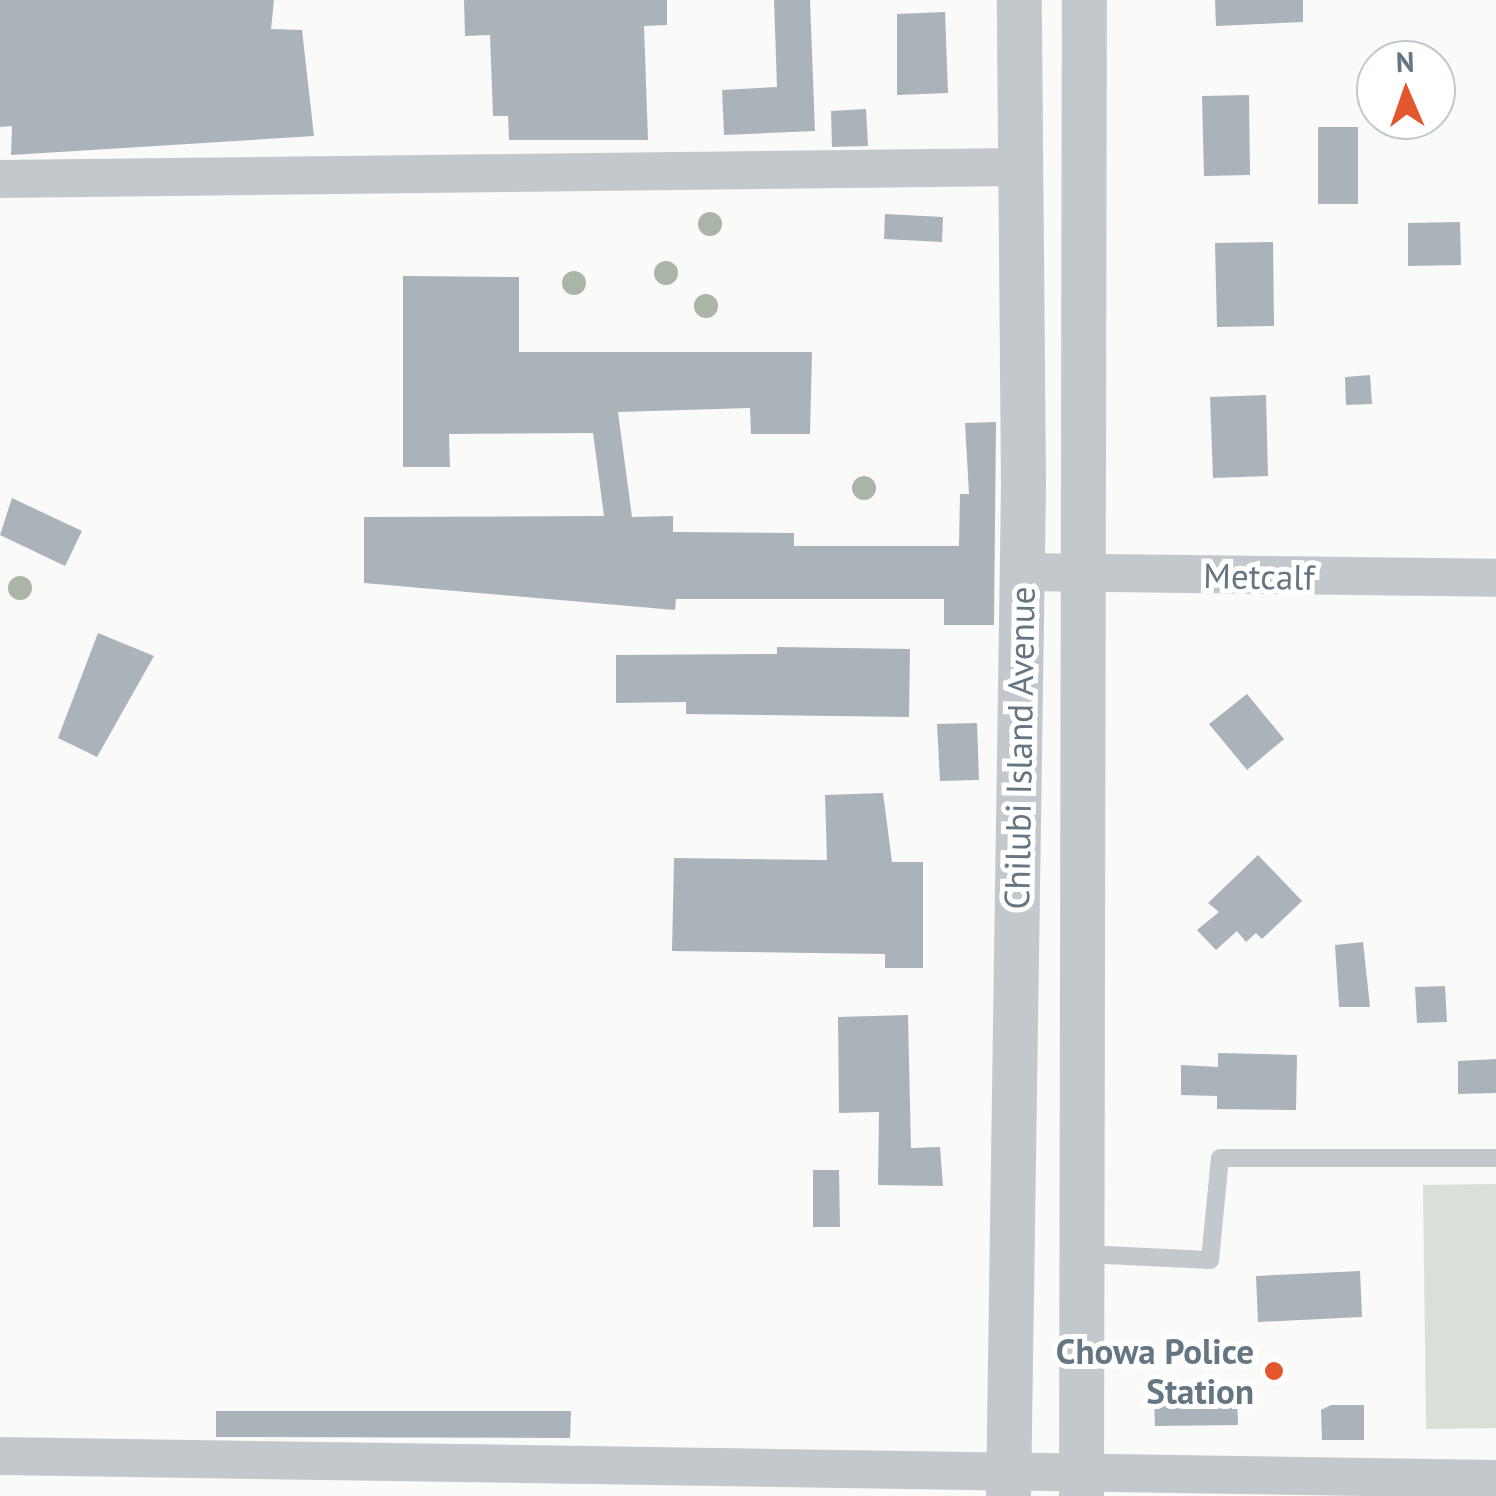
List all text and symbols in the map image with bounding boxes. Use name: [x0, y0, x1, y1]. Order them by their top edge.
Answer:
north arrow: [1356, 40, 1456, 140]
text: N: [1395, 43, 1415, 80]
street label: Metcalf: [1203, 554, 1315, 598]
street label: Chilubi Island Avenue: [995, 585, 1043, 911]
place label: Chowa Police Station: [1056, 1330, 1254, 1412]
marker: Chowa Police Station: [1263, 1360, 1285, 1382]

